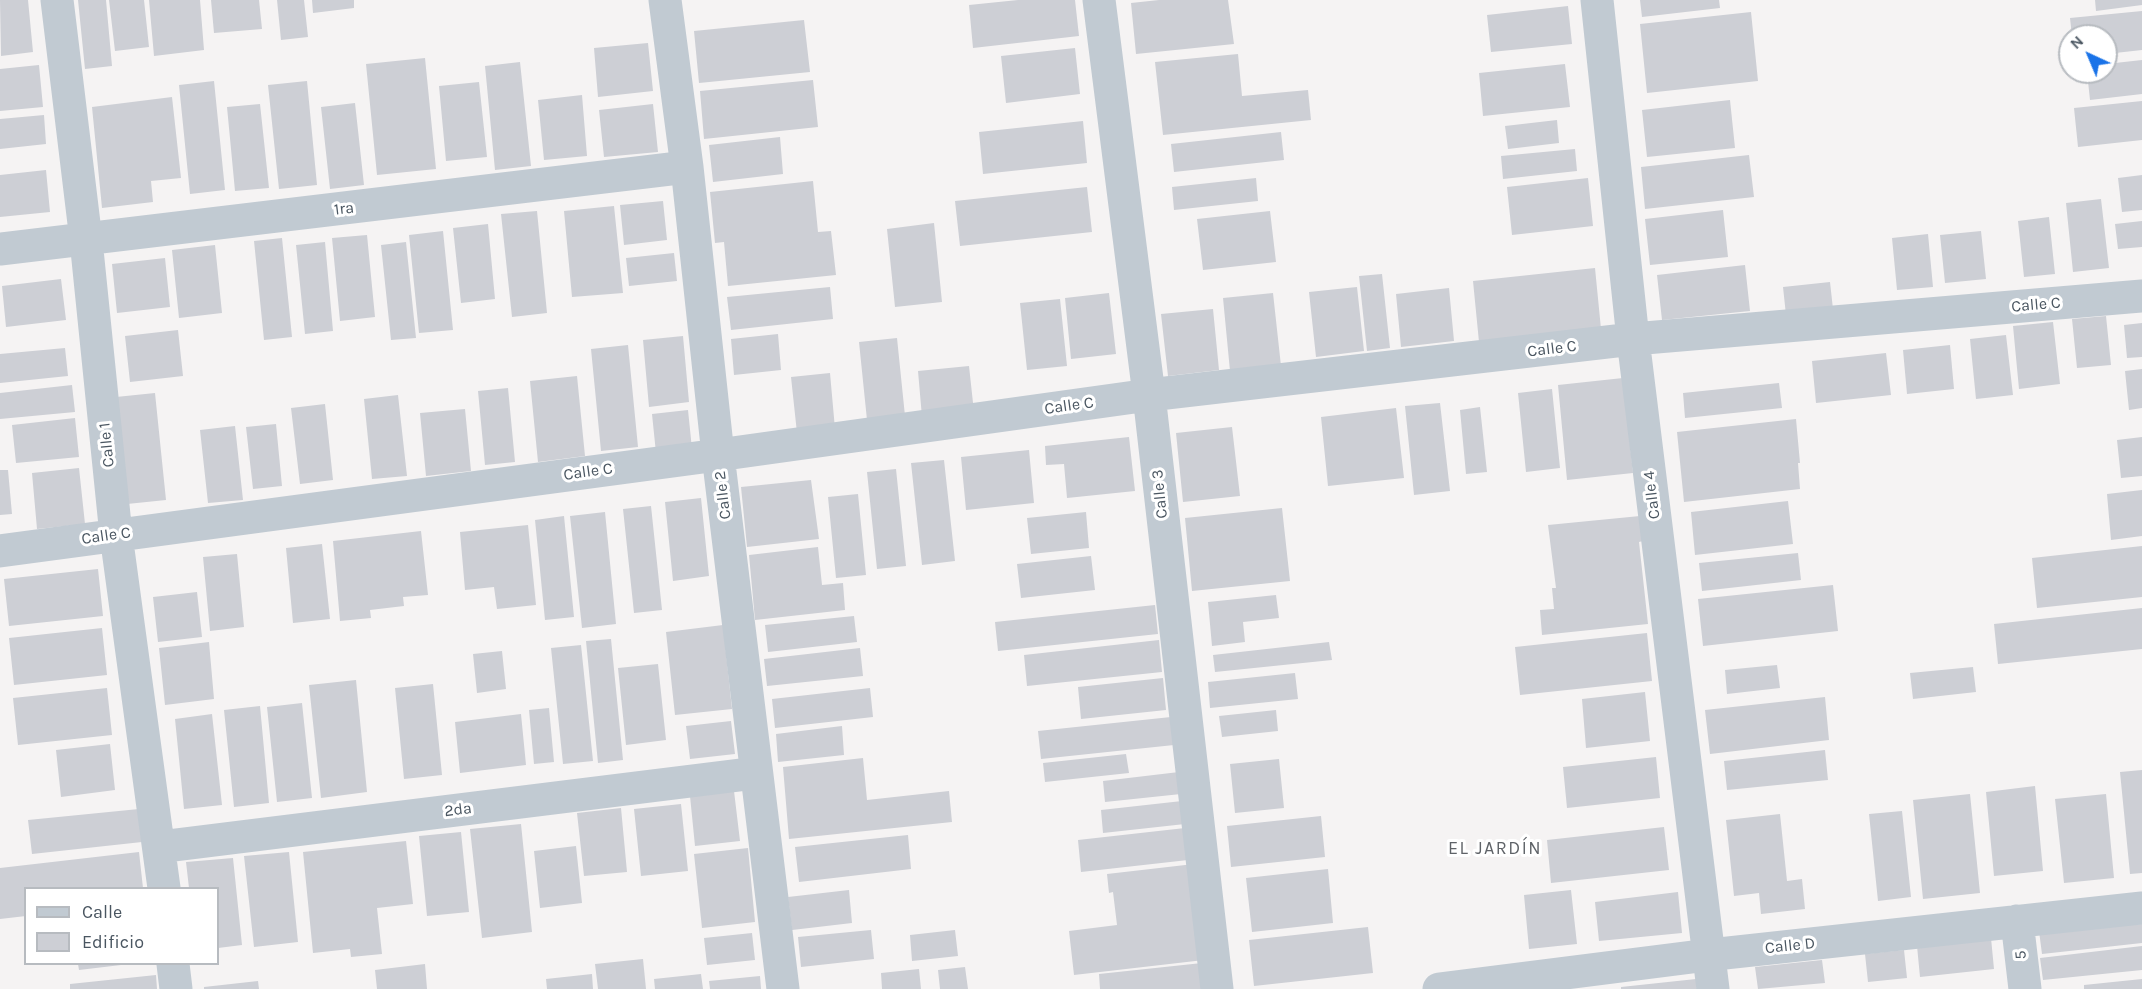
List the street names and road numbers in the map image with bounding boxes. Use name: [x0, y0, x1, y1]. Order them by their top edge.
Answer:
street label: 1ra: [333, 198, 355, 220]
street label: Calle C: [2011, 293, 2061, 317]
street label: Calle C: [1526, 336, 1578, 362]
street label: Calle C: [1043, 393, 1095, 419]
street label: Calle 1: [95, 422, 119, 468]
street label: Calle C: [562, 459, 614, 485]
street label: Calle 3: [1148, 469, 1172, 519]
street label: Calle 2: [710, 470, 736, 520]
street label: Calle 4: [1640, 470, 1664, 520]
street label: Calle C: [80, 523, 132, 549]
street label: 2da: [443, 799, 473, 821]
street label: Calle D: [1764, 934, 1816, 958]
street label: 5: [2011, 950, 2031, 960]

